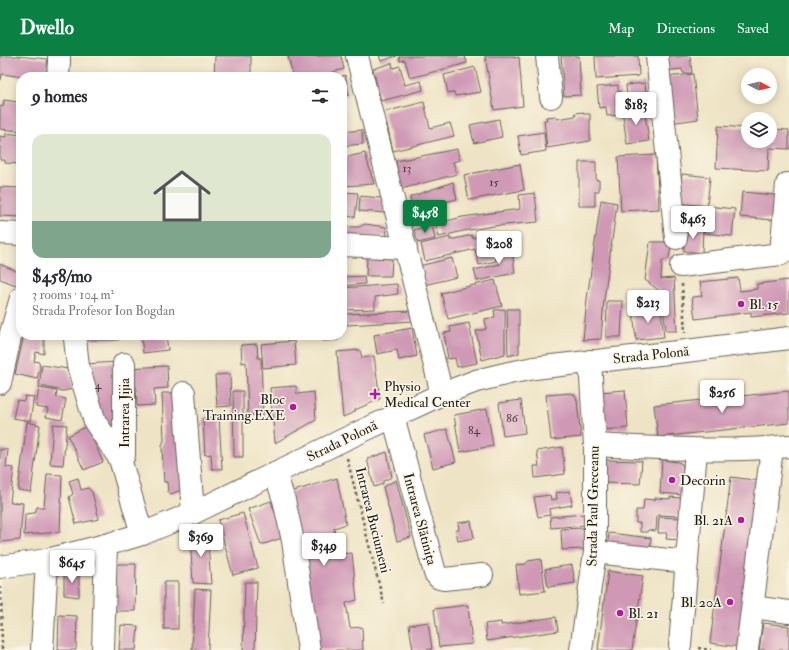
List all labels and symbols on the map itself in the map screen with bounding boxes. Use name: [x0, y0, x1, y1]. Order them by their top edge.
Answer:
north arrow: [741, 68, 777, 104]
pin: $183: [612, 92, 660, 126]
house number: 13: [403, 161, 411, 176]
house number: 15: [489, 175, 499, 190]
pin: $458: [401, 200, 449, 234]
pin: $463: [669, 206, 717, 240]
pin: $208: [475, 231, 523, 265]
pin: $213: [624, 290, 672, 324]
place label: Bl. 15: [749, 296, 779, 313]
marker: Bl. 15: [736, 299, 746, 309]
street label: Strada Polonă: [612, 343, 690, 367]
house number: 4: [95, 378, 102, 393]
street label: Intrarea Jijia: [116, 378, 133, 448]
place label: Physio Medical Center: [384, 378, 471, 411]
pin: $256: [698, 380, 746, 414]
marker: Physio Medical Center: [369, 388, 381, 400]
place label: Bloc Training.EXE: [203, 391, 285, 424]
marker: Bloc Training.EXE: [288, 402, 298, 412]
house number: 86: [506, 411, 519, 426]
street label: Strada Polonă: [304, 416, 380, 465]
house number: 84: [468, 423, 481, 438]
street label: Strada Paul Greceanu: [583, 446, 603, 566]
street label: Intrarea Buciumeni: [352, 465, 394, 575]
street label: Intrarea Slătinița: [400, 471, 441, 567]
place label: Decorin: [680, 472, 726, 489]
marker: Decorin: [667, 475, 677, 485]
place label: Bl. 21A: [694, 512, 733, 529]
marker: Bl. 21A: [736, 515, 746, 525]
pin: $369: [177, 524, 225, 558]
pin: $349: [300, 533, 348, 567]
pin: $645: [48, 550, 96, 584]
place label: Bl. 20A: [680, 594, 722, 611]
marker: Bl. 20A: [725, 597, 735, 607]
place label: Bl. 21: [628, 605, 658, 622]
marker: Bl. 21: [615, 608, 625, 618]

